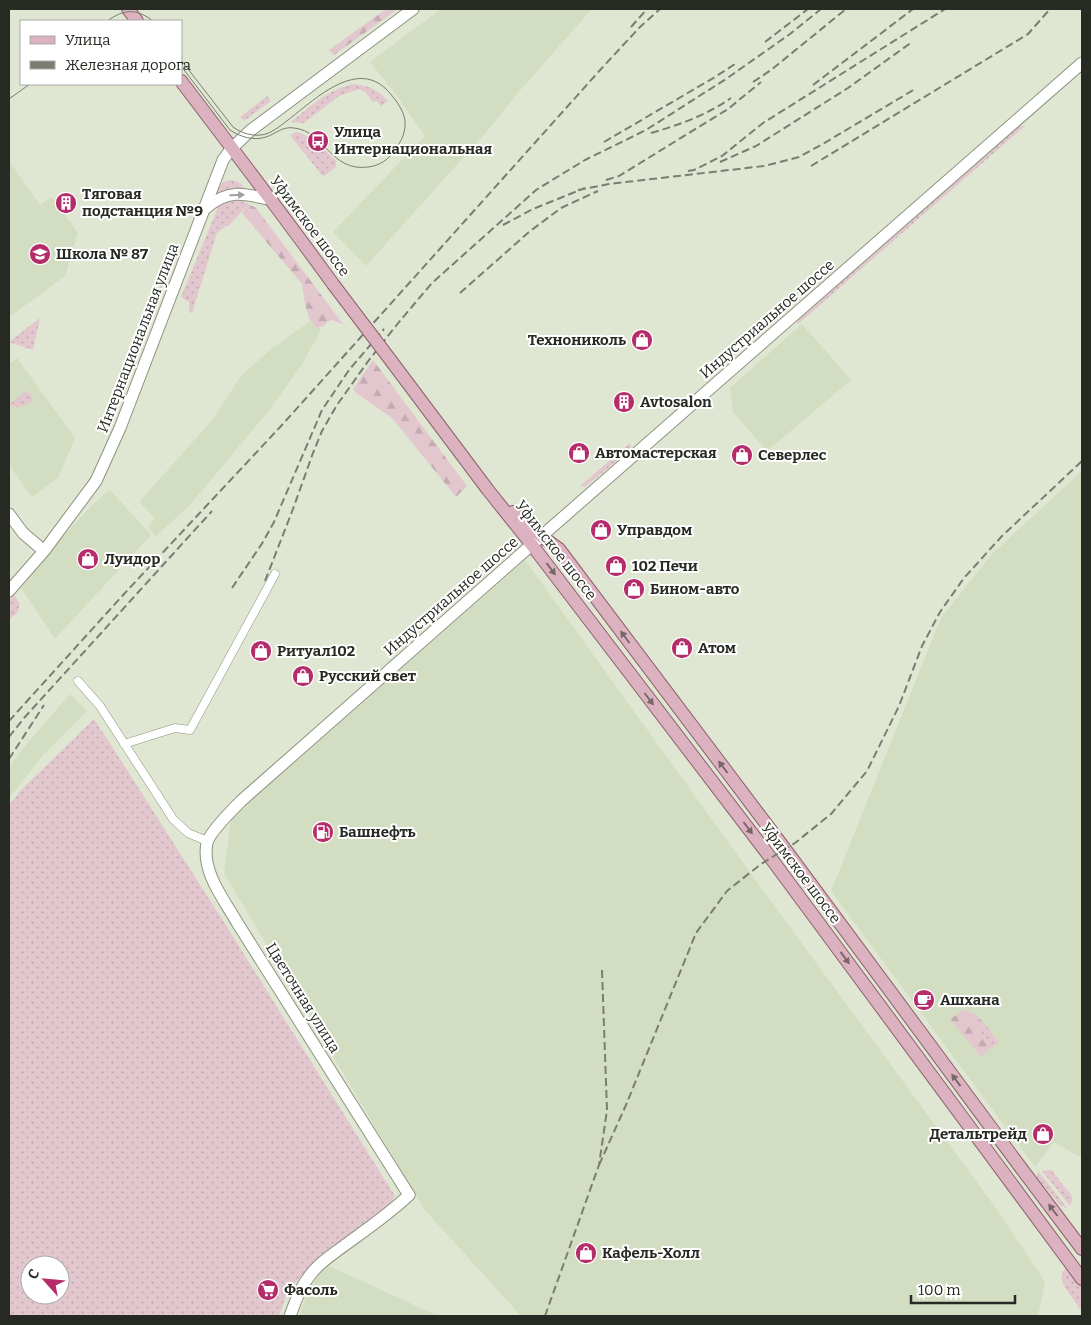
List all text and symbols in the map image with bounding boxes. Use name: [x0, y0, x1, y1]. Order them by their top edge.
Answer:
legend: [20, 20, 182, 85]
text: Улица: [65, 31, 111, 49]
text: Железная дорога: [65, 56, 191, 74]
place label: Улица Интернациональная: [334, 123, 492, 158]
bus stop icon: Улица Интернациональная: [306, 129, 330, 153]
street label: Уфимское шоссе: [266, 172, 354, 280]
place label: Тяговая подстанция №9: [82, 185, 203, 220]
one-way arrow: [229, 190, 245, 198]
building icon: Тяговая подстанция №9: [54, 191, 78, 215]
street label: Интернациональная улица: [94, 241, 182, 435]
school or university icon: Школа № 87: [28, 242, 52, 266]
place label: Школа № 87: [56, 245, 148, 263]
street label: Индустриальное шоссе: [696, 256, 838, 382]
shop icon: Технониколь: [630, 328, 654, 352]
place label: Технониколь: [528, 331, 626, 349]
building icon: Avtosalon: [612, 390, 636, 414]
place label: Avtosalon: [640, 393, 712, 411]
shop icon: Автомастерская: [567, 441, 591, 465]
shop icon: Северлес: [730, 443, 754, 467]
place label: Автомастерская: [595, 444, 717, 462]
place label: Северлес: [758, 446, 827, 464]
street label: Уфимское шоссе: [512, 497, 600, 603]
shop icon: Управдом: [589, 518, 613, 542]
place label: Управдом: [617, 521, 692, 539]
street label: Индустриальное шоссе: [380, 533, 522, 659]
shop icon: Луидор: [76, 547, 100, 571]
place label: Луидор: [104, 550, 160, 568]
shop icon: 102 Печи: [604, 554, 628, 578]
place label: 102 Печи: [632, 557, 698, 575]
one-way arrow: [546, 562, 556, 576]
shop icon: Бином-авто: [622, 577, 646, 601]
place label: Бином-авто: [650, 580, 740, 598]
one-way arrow: [620, 631, 631, 644]
shop icon: Атом: [670, 636, 694, 660]
shop icon: Ритуал102: [249, 639, 273, 663]
place label: Атом: [698, 639, 736, 657]
place label: Ритуал102: [277, 642, 355, 660]
shop icon: Русский свет: [291, 664, 315, 688]
place label: Русский свет: [319, 667, 417, 685]
one-way arrow: [644, 692, 655, 705]
one-way arrow: [718, 761, 729, 774]
street label: Уфимское шоссе: [757, 819, 845, 927]
fuel station icon: Башнефть: [311, 820, 335, 844]
one-way arrow: [742, 821, 753, 834]
place label: Башнефть: [339, 823, 416, 841]
street label: Цветочная улица: [262, 940, 344, 1056]
one-way arrow: [839, 952, 849, 965]
cafe icon: Ашхана: [912, 988, 936, 1012]
place label: Ашхана: [940, 991, 1000, 1009]
one-way arrow: [951, 1073, 961, 1087]
shop icon: Детальтрейд: [1031, 1122, 1055, 1146]
place label: Детальтрейд: [929, 1125, 1027, 1143]
one-way arrow: [1048, 1203, 1058, 1217]
shop icon: Кафель-Холл: [574, 1241, 598, 1265]
place label: Кафель-Холл: [602, 1244, 700, 1262]
north arrow: [20, 1255, 70, 1305]
text: С: [24, 1266, 44, 1282]
scale bar: [911, 1272, 1015, 1304]
supermarket icon: Фасоль: [256, 1278, 280, 1302]
place label: Фасоль: [284, 1281, 338, 1299]
text: 100 m: [918, 1281, 961, 1299]

